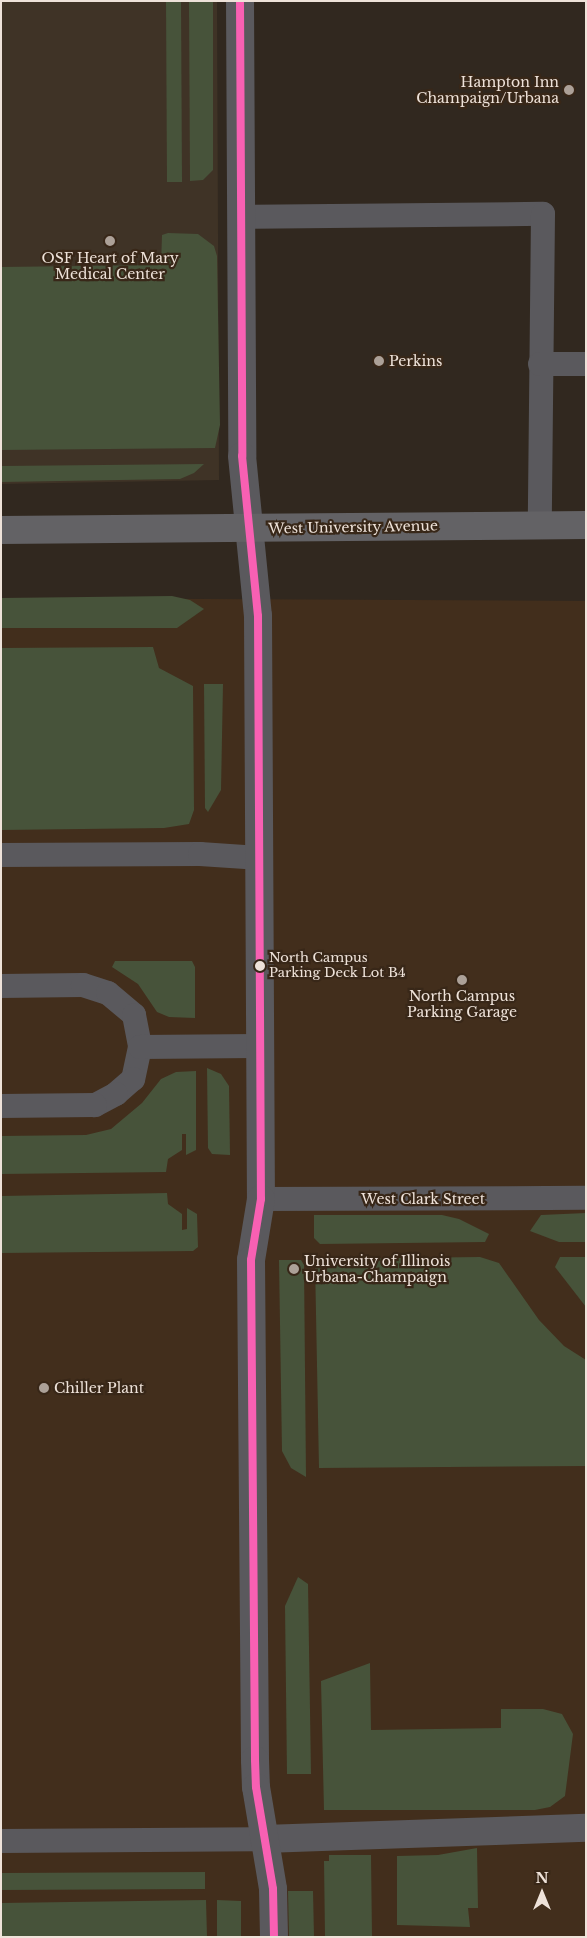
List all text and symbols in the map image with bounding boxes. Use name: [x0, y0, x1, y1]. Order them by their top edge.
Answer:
place label: Hampton Inn Champaign/Urbana: [416, 74, 559, 106]
marker: Hampton Inn Champaign/Urbana: [563, 84, 575, 96]
marker: OSF Heart of Mary Medical Center: [103, 234, 117, 248]
place label: OSF Heart of Mary Medical Center: [41, 250, 179, 282]
place label: Perkins: [389, 353, 442, 369]
marker: Perkins: [373, 355, 385, 367]
street label: West University Avenue: [268, 517, 438, 537]
place label: North Campus Parking Deck Lot B4: [269, 951, 406, 982]
marker: North Campus Parking Deck Lot B4: [255, 961, 265, 971]
marker: North Campus Parking Garage: [456, 974, 468, 986]
place label: North Campus Parking Garage: [407, 988, 517, 1020]
street label: West Clark Street: [361, 1191, 485, 1207]
place label: University of Illinois Urbana-Champaign: [304, 1253, 451, 1285]
marker: University of Illinois Urbana-Champaign: [288, 1263, 300, 1275]
place label: Chiller Plant: [54, 1380, 144, 1396]
marker: Chiller Plant: [38, 1382, 50, 1394]
north arrow: [517, 1868, 567, 1918]
text: N: [535, 1869, 549, 1887]

